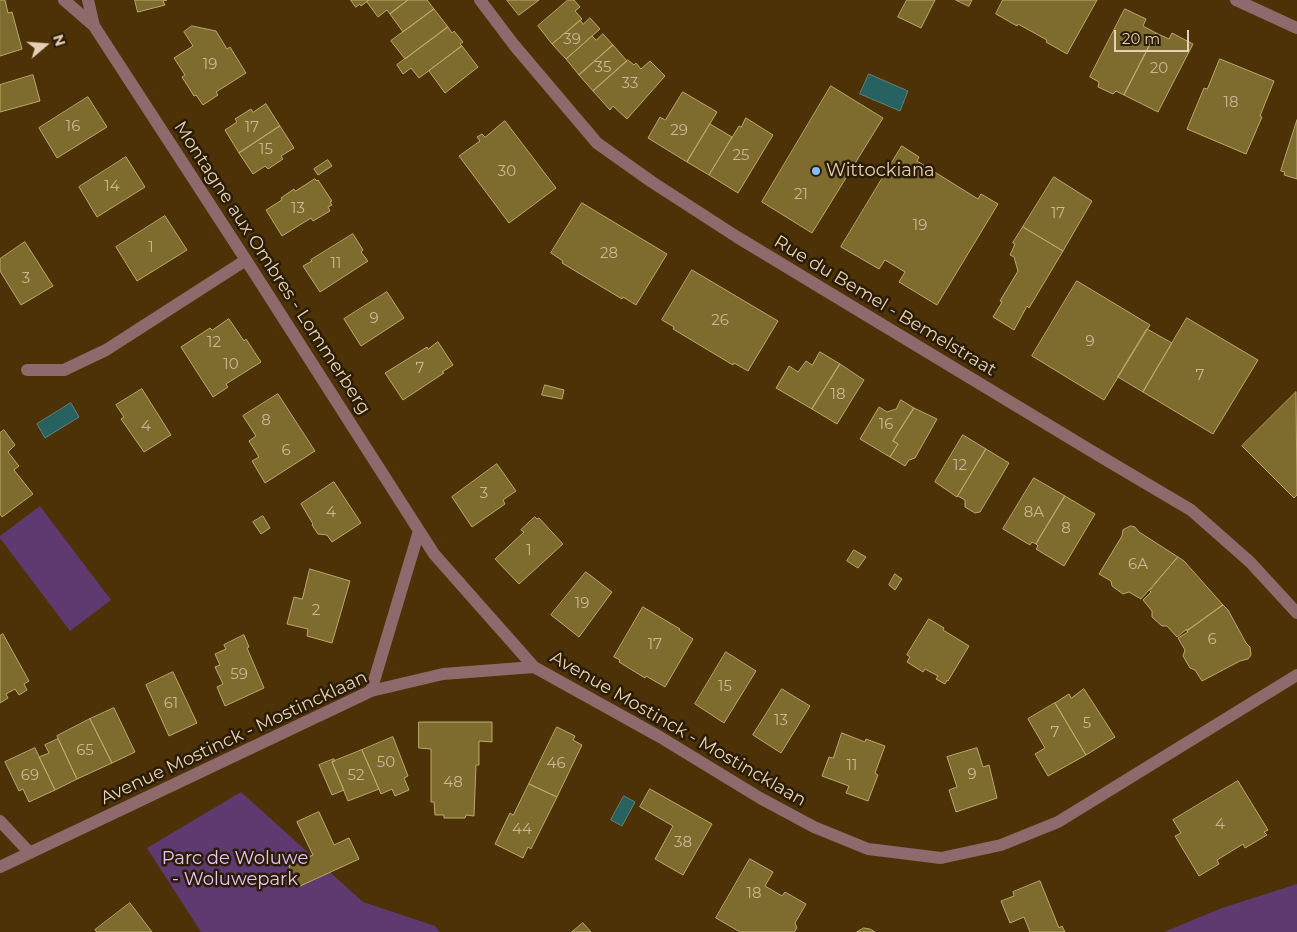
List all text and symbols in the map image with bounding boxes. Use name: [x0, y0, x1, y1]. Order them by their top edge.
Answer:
north arrow: [20, 20, 70, 70]
scale bar: [1117, 20, 1192, 52]
text: 20 m: [1122, 29, 1160, 48]
house number: 39: [563, 31, 581, 49]
text: N: [49, 32, 70, 49]
house number: 19: [203, 56, 217, 74]
house number: 35: [595, 59, 611, 77]
house number: 20: [1150, 60, 1168, 78]
house number: 33: [622, 75, 638, 93]
house number: 18: [1224, 94, 1238, 112]
street label: Montagne aux Ombres - Lommerberg: [169, 117, 375, 419]
house number: 16: [66, 118, 80, 136]
house number: 17: [245, 119, 259, 137]
house number: 29: [670, 122, 688, 140]
house number: 15: [259, 141, 273, 159]
house number: 25: [732, 147, 750, 165]
place label: Wittockiana: [826, 160, 935, 182]
house number: 30: [498, 163, 516, 181]
marker: Wittockiana: [810, 165, 822, 177]
house number: 14: [104, 178, 120, 196]
house number: 21: [794, 186, 808, 204]
house number: 13: [291, 200, 305, 218]
house number: 17: [1051, 205, 1065, 223]
house number: 19: [913, 217, 927, 235]
street label: Rue du Bemel - Bemelstraat: [770, 231, 1000, 381]
house number: 1: [148, 239, 154, 257]
house number: 28: [600, 245, 618, 263]
house number: 11: [331, 255, 341, 273]
house number: 3: [22, 270, 30, 288]
house number: 9: [369, 310, 379, 328]
house number: 26: [711, 312, 729, 330]
house number: 9: [1085, 333, 1095, 351]
house number: 12: [207, 334, 221, 352]
house number: 10: [223, 356, 239, 374]
house number: 7: [416, 360, 424, 378]
house number: 7: [1196, 367, 1204, 385]
house number: 18: [831, 386, 845, 404]
house number: 8: [261, 412, 271, 430]
house number: 16: [879, 416, 893, 434]
house number: 4: [141, 418, 151, 436]
house number: 6: [281, 442, 291, 460]
house number: 12: [953, 457, 967, 475]
house number: 3: [480, 485, 488, 503]
house number: 4: [326, 504, 336, 522]
house number: 8A: [1024, 504, 1044, 522]
house number: 8: [1061, 520, 1071, 538]
house number: 1: [526, 542, 532, 560]
house number: 6A: [1128, 556, 1148, 574]
house number: 19: [575, 595, 589, 613]
house number: 2: [312, 602, 320, 620]
house number: 6: [1207, 631, 1217, 649]
house number: 17: [648, 636, 662, 654]
street label: Avenue Mostinck - Mostincklaan: [546, 647, 810, 811]
house number: 59: [230, 666, 248, 684]
street label: Avenue Mostinck - Mostincklaan: [97, 667, 371, 809]
house number: 15: [718, 678, 732, 696]
house number: 61: [164, 695, 178, 713]
house number: 13: [774, 712, 788, 730]
house number: 5: [1083, 715, 1091, 733]
house number: 7: [1051, 724, 1059, 742]
house number: 65: [76, 742, 94, 760]
house number: 50: [377, 754, 395, 772]
house number: 46: [546, 755, 566, 773]
house number: 11: [847, 757, 857, 775]
house number: 9: [967, 766, 977, 784]
house number: 69: [21, 767, 39, 785]
house number: 52: [348, 767, 364, 785]
house number: 48: [443, 774, 463, 792]
house number: 4: [1215, 816, 1225, 834]
house number: 44: [512, 821, 532, 839]
house number: 38: [674, 834, 692, 852]
park label: Parc de Woluwe - Woluwepark: [162, 848, 308, 891]
house number: 18: [747, 885, 761, 903]

